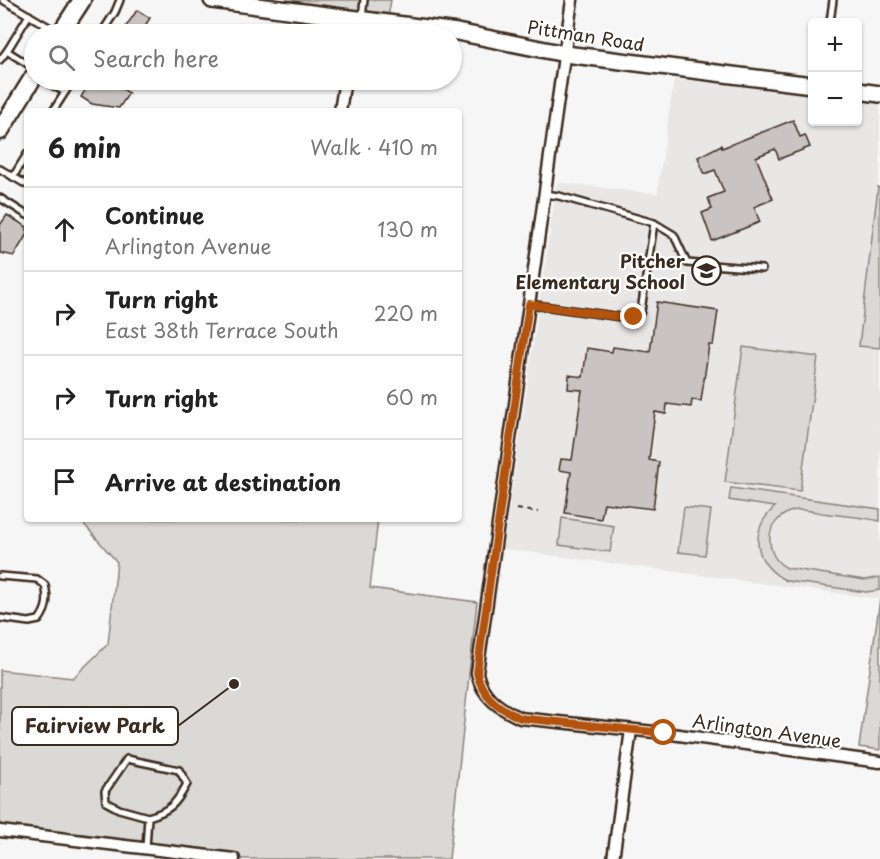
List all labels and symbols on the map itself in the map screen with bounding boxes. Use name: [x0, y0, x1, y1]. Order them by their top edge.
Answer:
street label: Pittman Road: [525, 12, 647, 58]
place label: Pitcher Elementary School: [515, 247, 686, 295]
school or university icon: Pitcher Elementary School: [690, 254, 722, 286]
route end: [620, 303, 646, 329]
street label: Arlington Avenue: [691, 706, 843, 754]
callout: Fairview Park: [12, 707, 178, 745]
text: Fairview Park: [25, 710, 166, 740]
route start: [650, 719, 676, 745]

